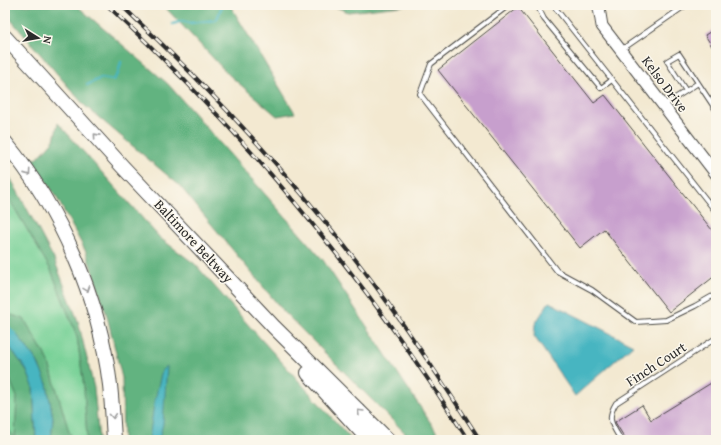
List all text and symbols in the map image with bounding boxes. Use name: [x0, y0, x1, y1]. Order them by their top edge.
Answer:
north arrow: [18, 18, 58, 58]
text: N: [39, 35, 56, 46]
street label: Kelso Drive: [637, 52, 693, 117]
one-way arrow: [94, 134, 101, 141]
one-way arrow: [23, 169, 31, 176]
street label: Baltimore Beltway: [150, 195, 238, 287]
one-way arrow: [82, 285, 90, 292]
street label: Finch Court: [622, 337, 690, 391]
one-way arrow: [357, 410, 365, 417]
one-way arrow: [108, 413, 117, 419]

